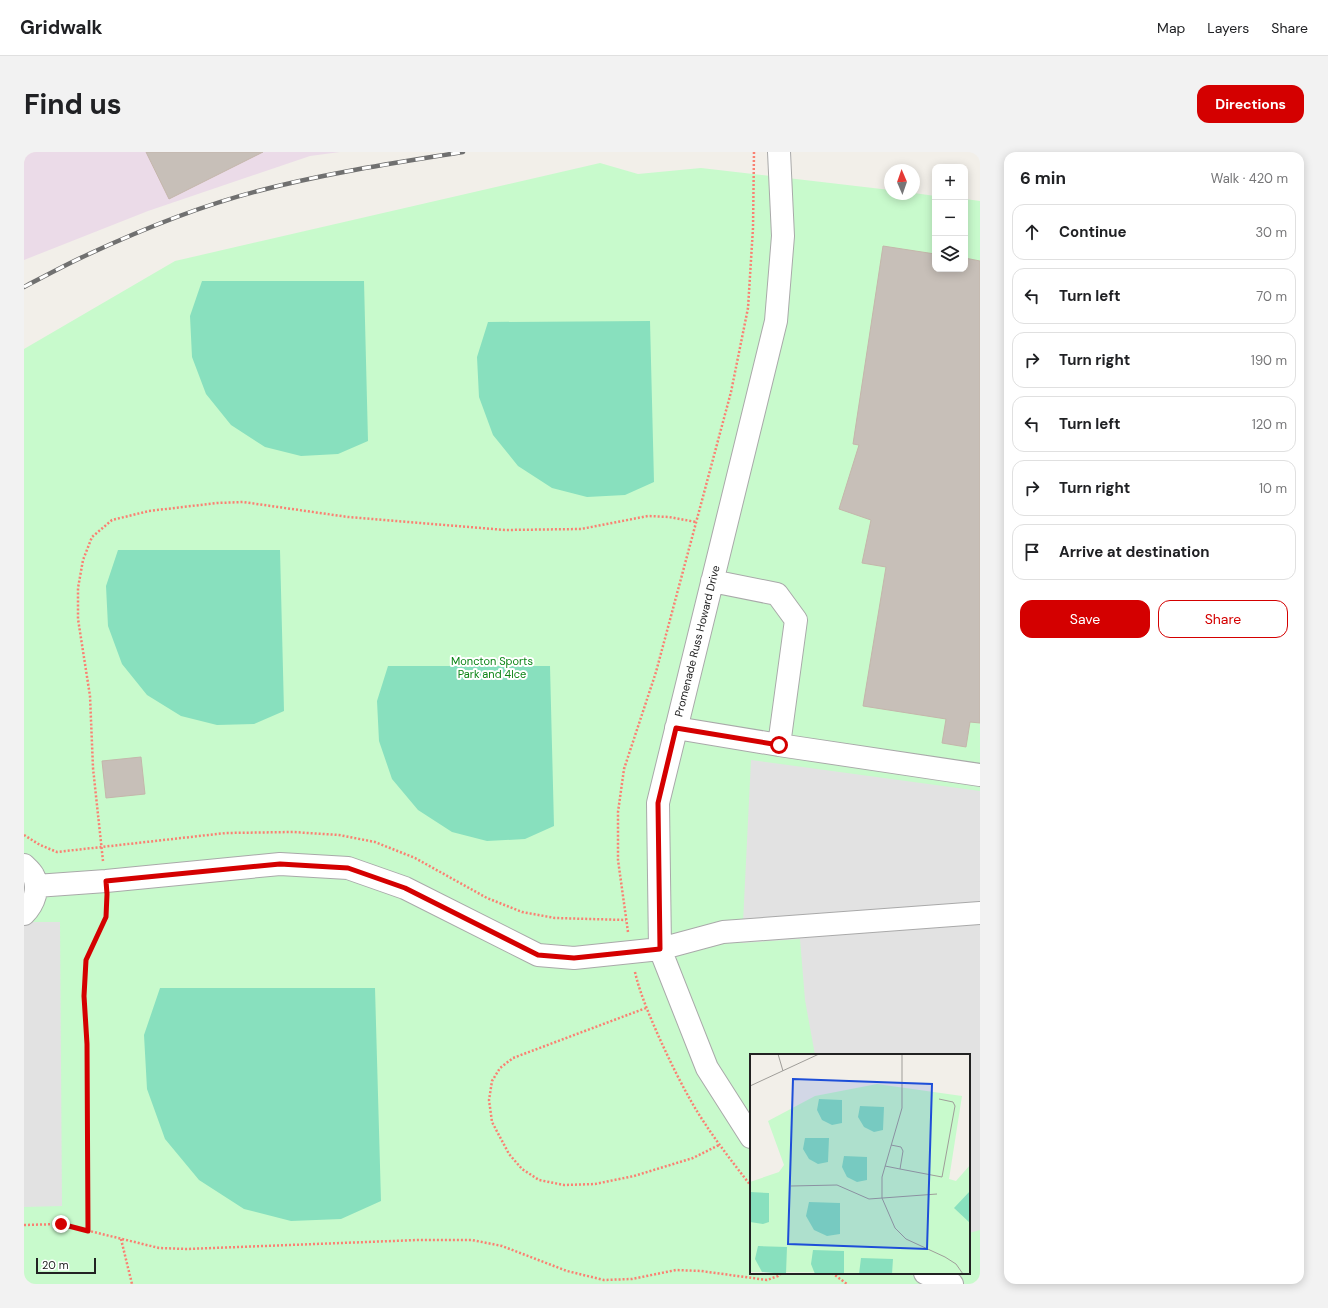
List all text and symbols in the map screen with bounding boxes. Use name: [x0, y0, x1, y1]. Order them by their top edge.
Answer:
text: Gridwalk: [20, 15, 102, 40]
text: Map: [1157, 19, 1185, 37]
text: Layers: [1207, 19, 1249, 37]
text: Share: [1271, 19, 1308, 37]
button: Directions: [1197, 85, 1304, 123]
text: Find us: [24, 86, 122, 123]
north arrow: [884, 164, 920, 200]
map controls: [932, 164, 968, 272]
button: +: [932, 164, 968, 200]
text: 6 min: [1020, 167, 1066, 189]
text: Walk · 420 m: [1211, 170, 1288, 187]
button: −: [932, 200, 968, 236]
icon: ahead: [1021, 221, 1043, 243]
text: Continue: [1059, 222, 1127, 242]
text: 30 m: [1255, 224, 1287, 241]
button: layers: [932, 236, 968, 272]
icon: left: [1021, 285, 1043, 307]
text: Turn left: [1059, 286, 1120, 306]
text: 70 m: [1256, 288, 1287, 305]
icon: right: [1021, 349, 1043, 371]
text: Turn right: [1059, 350, 1130, 370]
text: 190 m: [1251, 352, 1287, 369]
icon: left: [1021, 413, 1043, 435]
text: Turn left: [1059, 414, 1120, 434]
text: 120 m: [1252, 416, 1287, 433]
icon: right: [1021, 477, 1043, 499]
text: Turn right: [1059, 478, 1130, 498]
text: 10 m: [1259, 480, 1287, 497]
icon: arrive: [1021, 541, 1043, 563]
text: Arrive at destination: [1059, 542, 1210, 562]
street label: Promenade Russ Howard Drive: [671, 564, 723, 718]
button: Save: [1020, 600, 1150, 638]
button: Share: [1158, 600, 1288, 638]
park label: Moncton Sports Park and 4Ice: [451, 654, 533, 681]
route start: [770, 736, 788, 754]
inset map: [750, 1054, 970, 1274]
route end: [52, 1215, 70, 1233]
scale bar: [36, 1256, 96, 1275]
text: 20 m: [42, 1258, 68, 1272]

